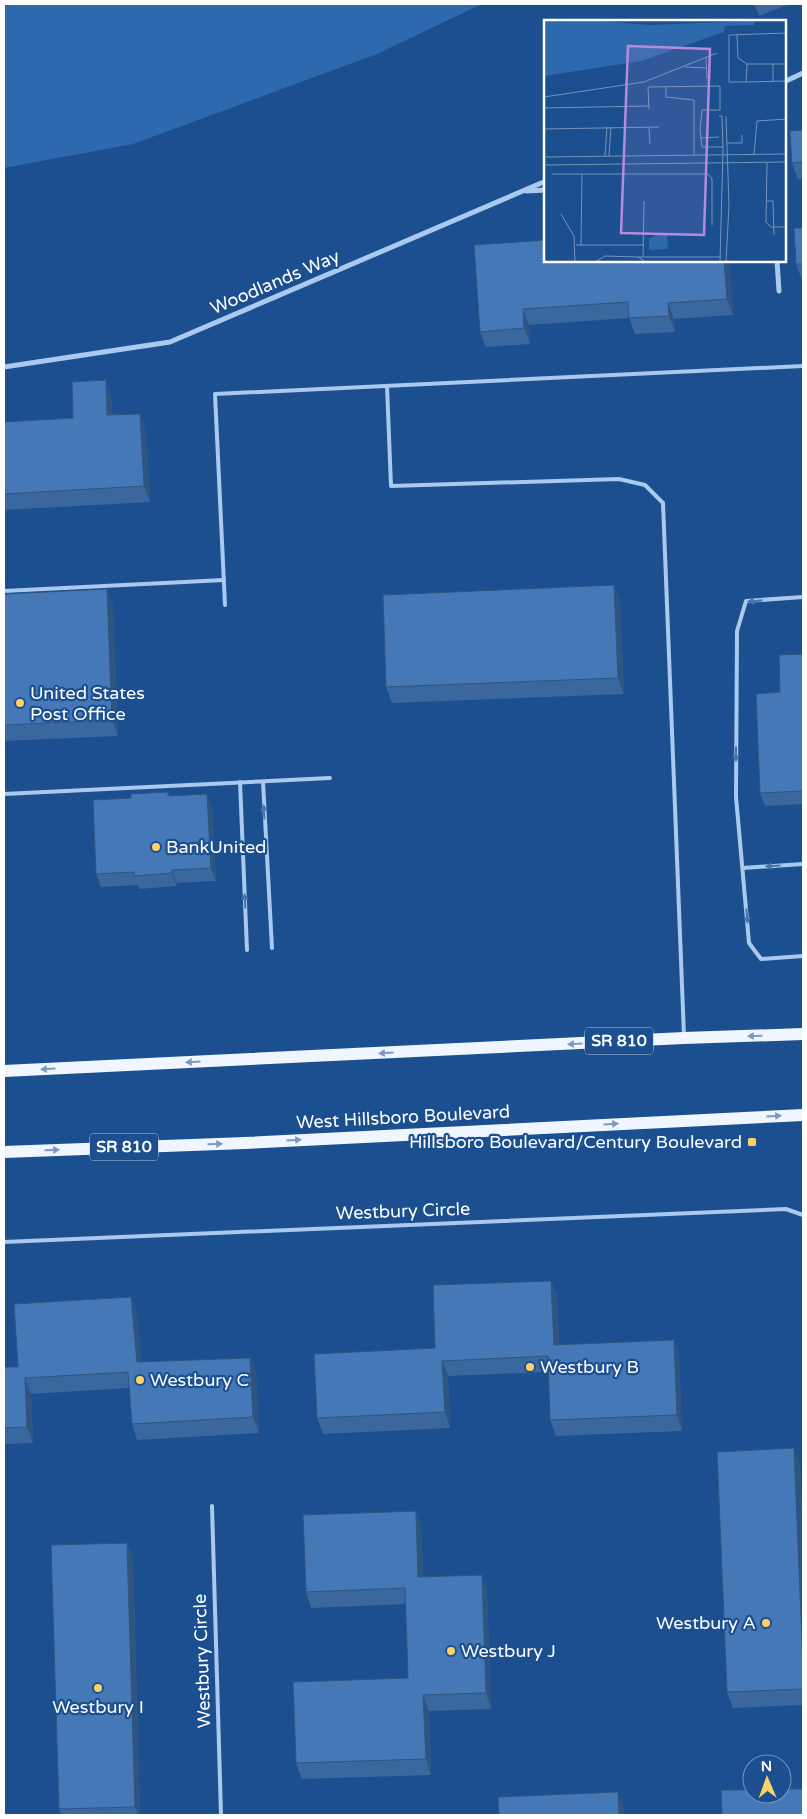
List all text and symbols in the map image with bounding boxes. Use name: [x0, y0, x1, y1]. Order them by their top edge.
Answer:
inset map: [544, 20, 787, 262]
street label: Woodlands Way: [207, 245, 343, 319]
one-way arrow: [746, 597, 762, 605]
place label: United States Post Office: [30, 682, 145, 725]
marker: United States Post Office: [14, 697, 26, 709]
one-way arrow: [732, 746, 740, 762]
one-way arrow: [260, 804, 268, 820]
place label: BankUnited: [166, 836, 266, 858]
marker: BankUnited: [150, 841, 162, 853]
one-way arrow: [765, 862, 781, 870]
one-way arrow: [240, 893, 248, 909]
one-way arrow: [743, 908, 751, 924]
road number: SR 810: [585, 1028, 653, 1054]
one-way arrow: [746, 1032, 762, 1040]
one-way arrow: [566, 1040, 582, 1048]
one-way arrow: [378, 1049, 394, 1057]
one-way arrow: [184, 1059, 200, 1067]
one-way arrow: [40, 1065, 56, 1073]
street label: West Hillsboro Boulevard: [295, 1100, 511, 1134]
one-way arrow: [766, 1112, 782, 1120]
one-way arrow: [604, 1119, 620, 1127]
place label: Hillsboro Boulevard/Century Boulevard: [409, 1131, 742, 1153]
road number: SR 810: [90, 1134, 158, 1160]
one-way arrow: [286, 1136, 302, 1144]
marker: Hillsboro Boulevard/Century Boulevard: [746, 1136, 758, 1148]
one-way arrow: [207, 1139, 223, 1147]
one-way arrow: [45, 1146, 61, 1154]
street label: Westbury Circle: [335, 1198, 471, 1224]
place label: Westbury B: [540, 1356, 639, 1378]
marker: Westbury B: [524, 1361, 536, 1373]
place label: Westbury C: [150, 1369, 249, 1391]
marker: Westbury C: [134, 1374, 146, 1386]
street label: Westbury Circle: [189, 1593, 215, 1729]
place label: Westbury A: [656, 1612, 756, 1634]
marker: Westbury A: [760, 1617, 772, 1629]
place label: Westbury J: [461, 1640, 556, 1662]
marker: Westbury J: [445, 1645, 457, 1657]
marker: Westbury I: [92, 1682, 104, 1694]
place label: Westbury I: [52, 1696, 144, 1718]
north arrow: [742, 1754, 792, 1804]
text: N: [761, 1758, 772, 1775]

